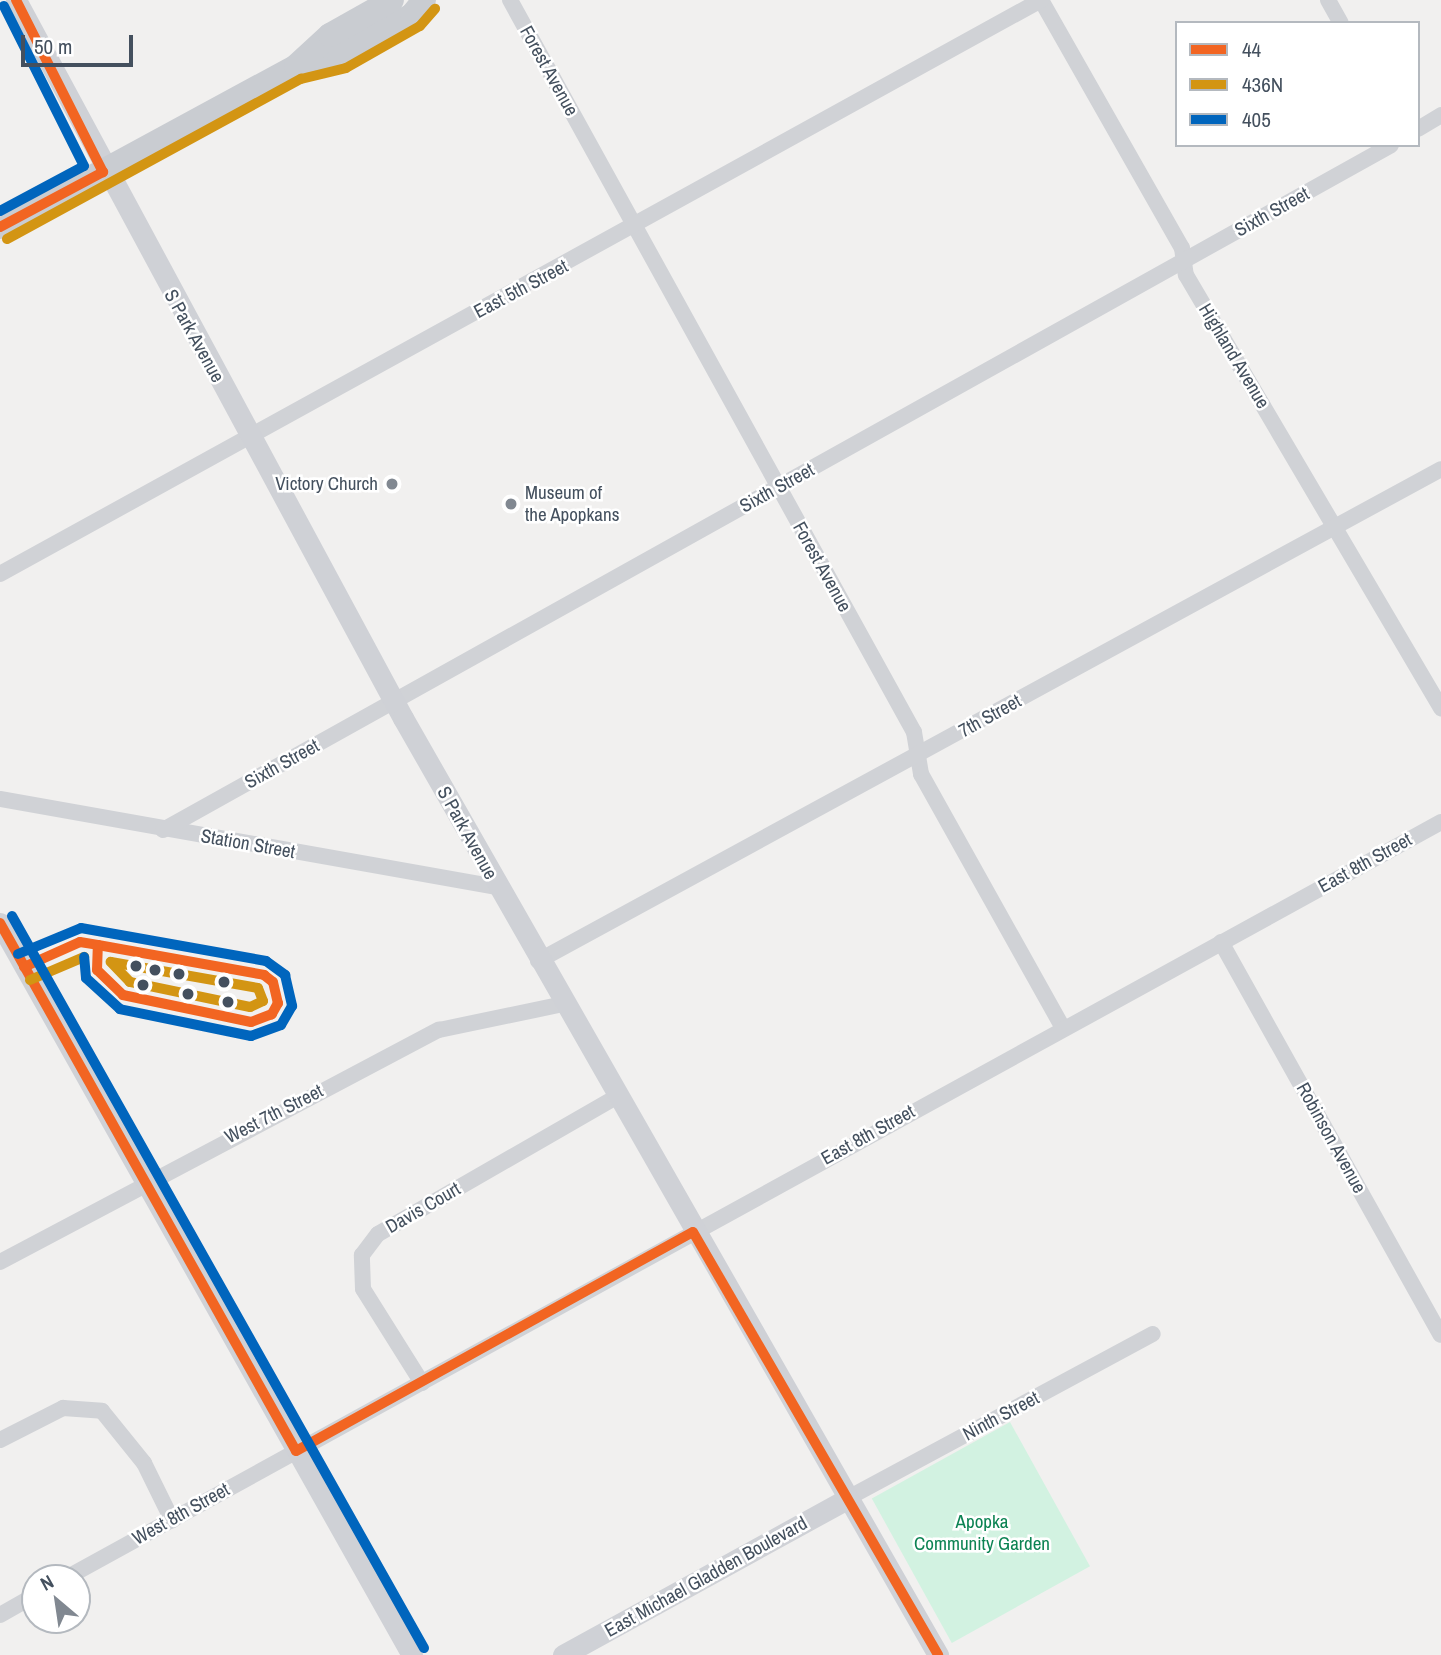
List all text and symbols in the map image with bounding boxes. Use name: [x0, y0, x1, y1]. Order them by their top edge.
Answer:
scale bar: [24, 21, 136, 65]
legend: [1175, 21, 1420, 147]
street label: Forest Avenue: [515, 22, 583, 120]
text: 50 m: [34, 32, 72, 61]
text: 44: [1242, 35, 1261, 64]
text: 436N: [1242, 70, 1283, 99]
text: 405: [1242, 105, 1271, 134]
street label: Sixth Street: [1231, 182, 1313, 242]
street label: East 5th Street: [470, 255, 572, 323]
street label: S Park Avenue: [159, 285, 229, 387]
street label: Highland Avenue: [1194, 299, 1274, 413]
street label: Sixth Street: [736, 458, 818, 518]
place label: Victory Church: [275, 473, 378, 495]
marker: Victory Church: [384, 476, 400, 492]
place label: Museum of the Apopkans: [525, 482, 620, 526]
marker: Museum of the Apopkans: [503, 496, 519, 512]
street label: Forest Avenue: [788, 518, 856, 616]
street label: 7th Street: [955, 690, 1025, 742]
street label: Sixth Street: [241, 734, 323, 794]
street label: S Park Avenue: [432, 782, 502, 884]
street label: Station Street: [199, 825, 297, 863]
street label: East 8th Street: [1314, 828, 1416, 898]
unlabelled marker: [129, 959, 143, 973]
unlabelled marker: [148, 963, 162, 977]
unlabelled marker: [172, 967, 186, 981]
unlabelled marker: [217, 975, 231, 989]
unlabelled marker: [136, 978, 150, 992]
unlabelled marker: [181, 987, 195, 1001]
unlabelled marker: [221, 995, 235, 1009]
street label: Robinson Avenue: [1291, 1078, 1371, 1198]
street label: West 7th Street: [221, 1080, 327, 1148]
street label: East 8th Street: [817, 1100, 919, 1170]
street label: Davis Court: [382, 1178, 464, 1238]
street label: Ninth Street: [959, 1386, 1043, 1446]
street label: West 8th Street: [129, 1478, 233, 1550]
park label: Apopka Community Garden: [914, 1511, 1050, 1555]
street label: East Michael Gladden Boulevard: [601, 1512, 811, 1642]
north arrow: [21, 1564, 91, 1634]
text: N: [36, 1568, 58, 1596]

